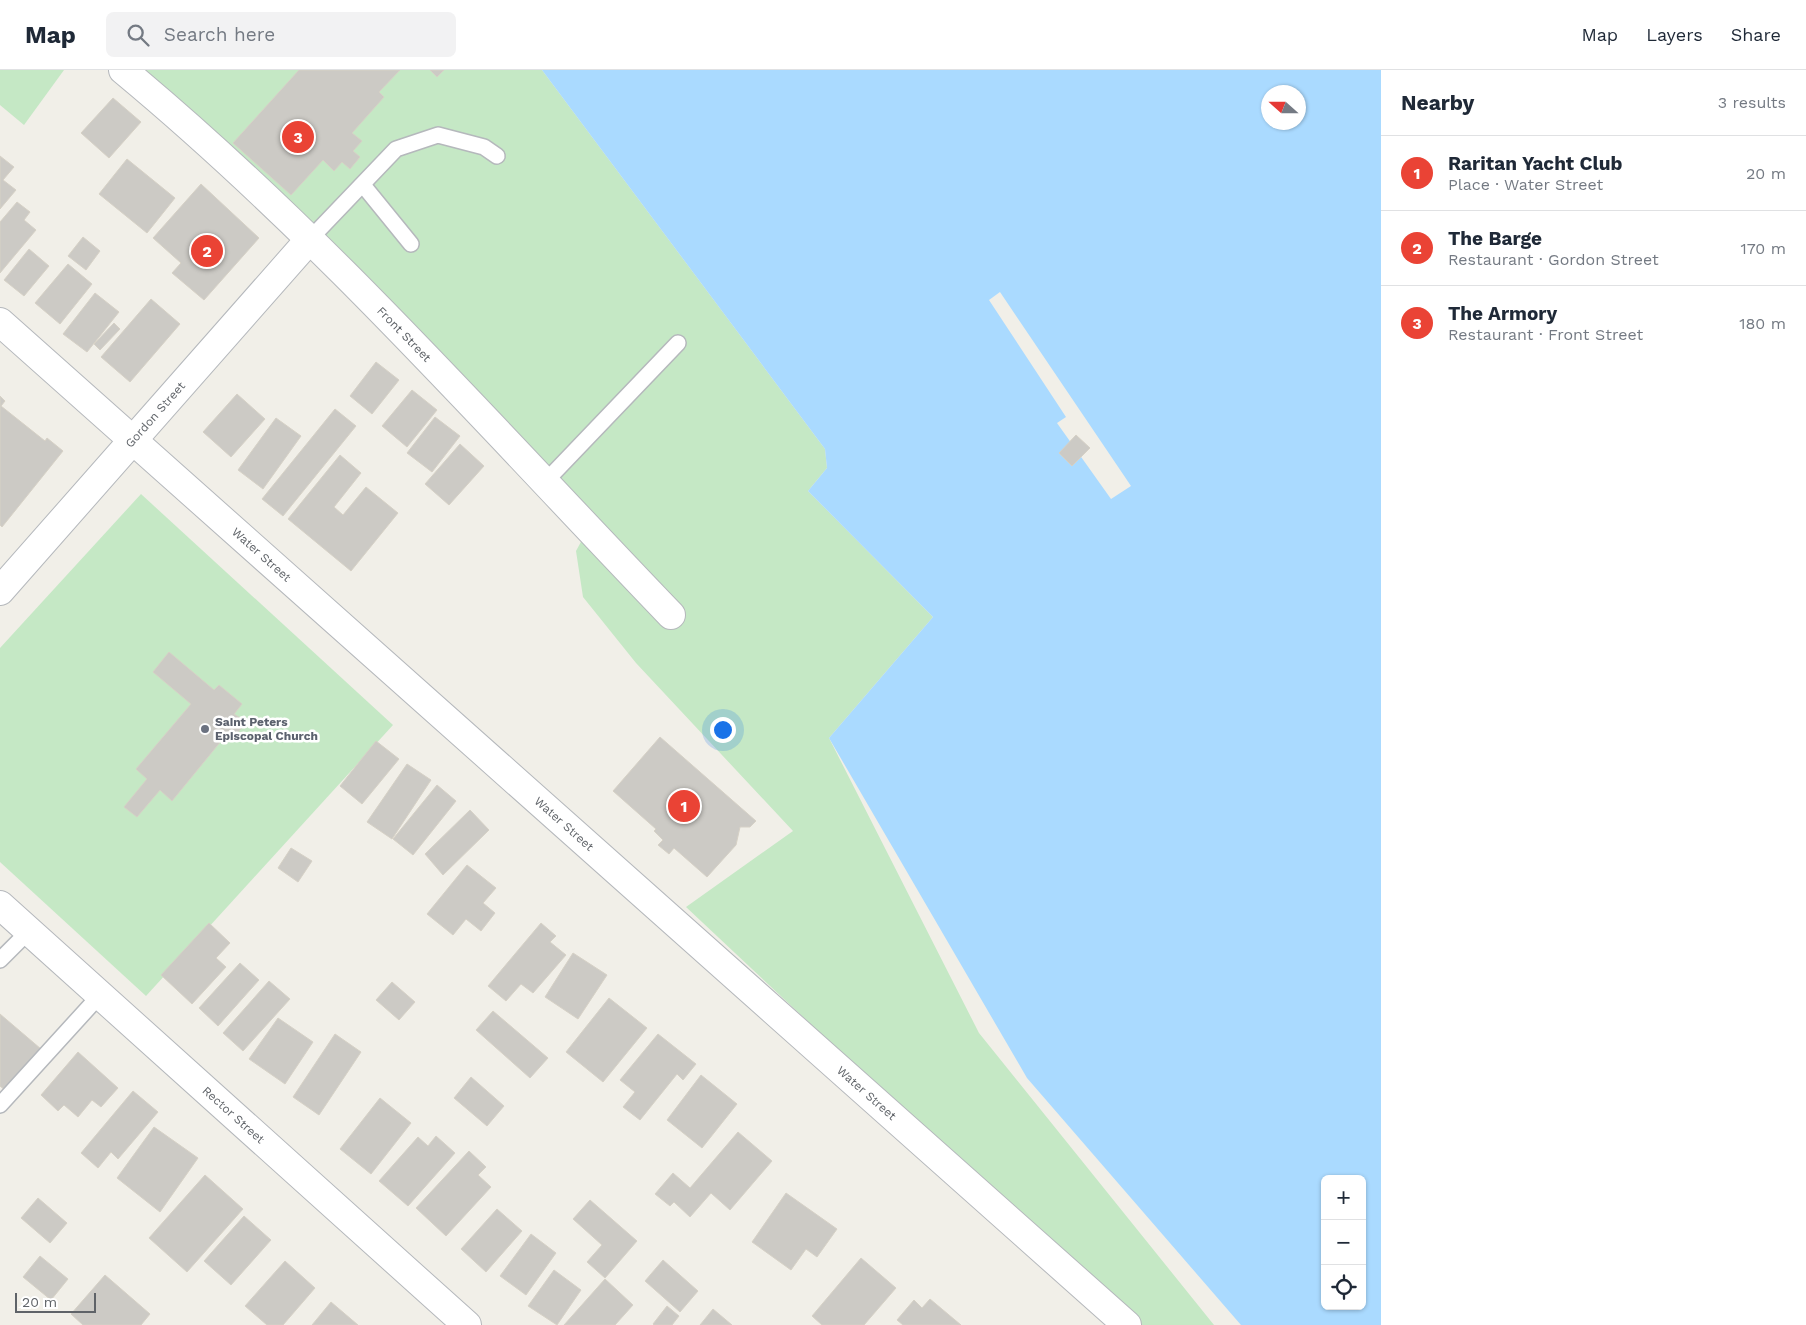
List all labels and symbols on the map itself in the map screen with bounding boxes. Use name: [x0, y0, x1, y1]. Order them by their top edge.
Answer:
north arrow: [1261, 85, 1306, 130]
pin: 3: [282, 118, 314, 156]
pin: 2: [191, 232, 223, 270]
street label: Front Street: [374, 304, 434, 365]
street label: Gordon Street: [123, 379, 188, 450]
street label: Water Street: [229, 525, 294, 585]
place label: Saint Peters Episcopal Church: [215, 715, 318, 743]
your location: [710, 717, 736, 743]
marker: Saint Peters Episcopal Church: [199, 723, 211, 735]
pin: 1: [668, 787, 700, 825]
street label: Water Street: [532, 794, 596, 854]
street label: Water Street: [834, 1063, 899, 1123]
street label: Rector Street: [200, 1083, 267, 1146]
scale bar: [15, 1290, 96, 1313]

